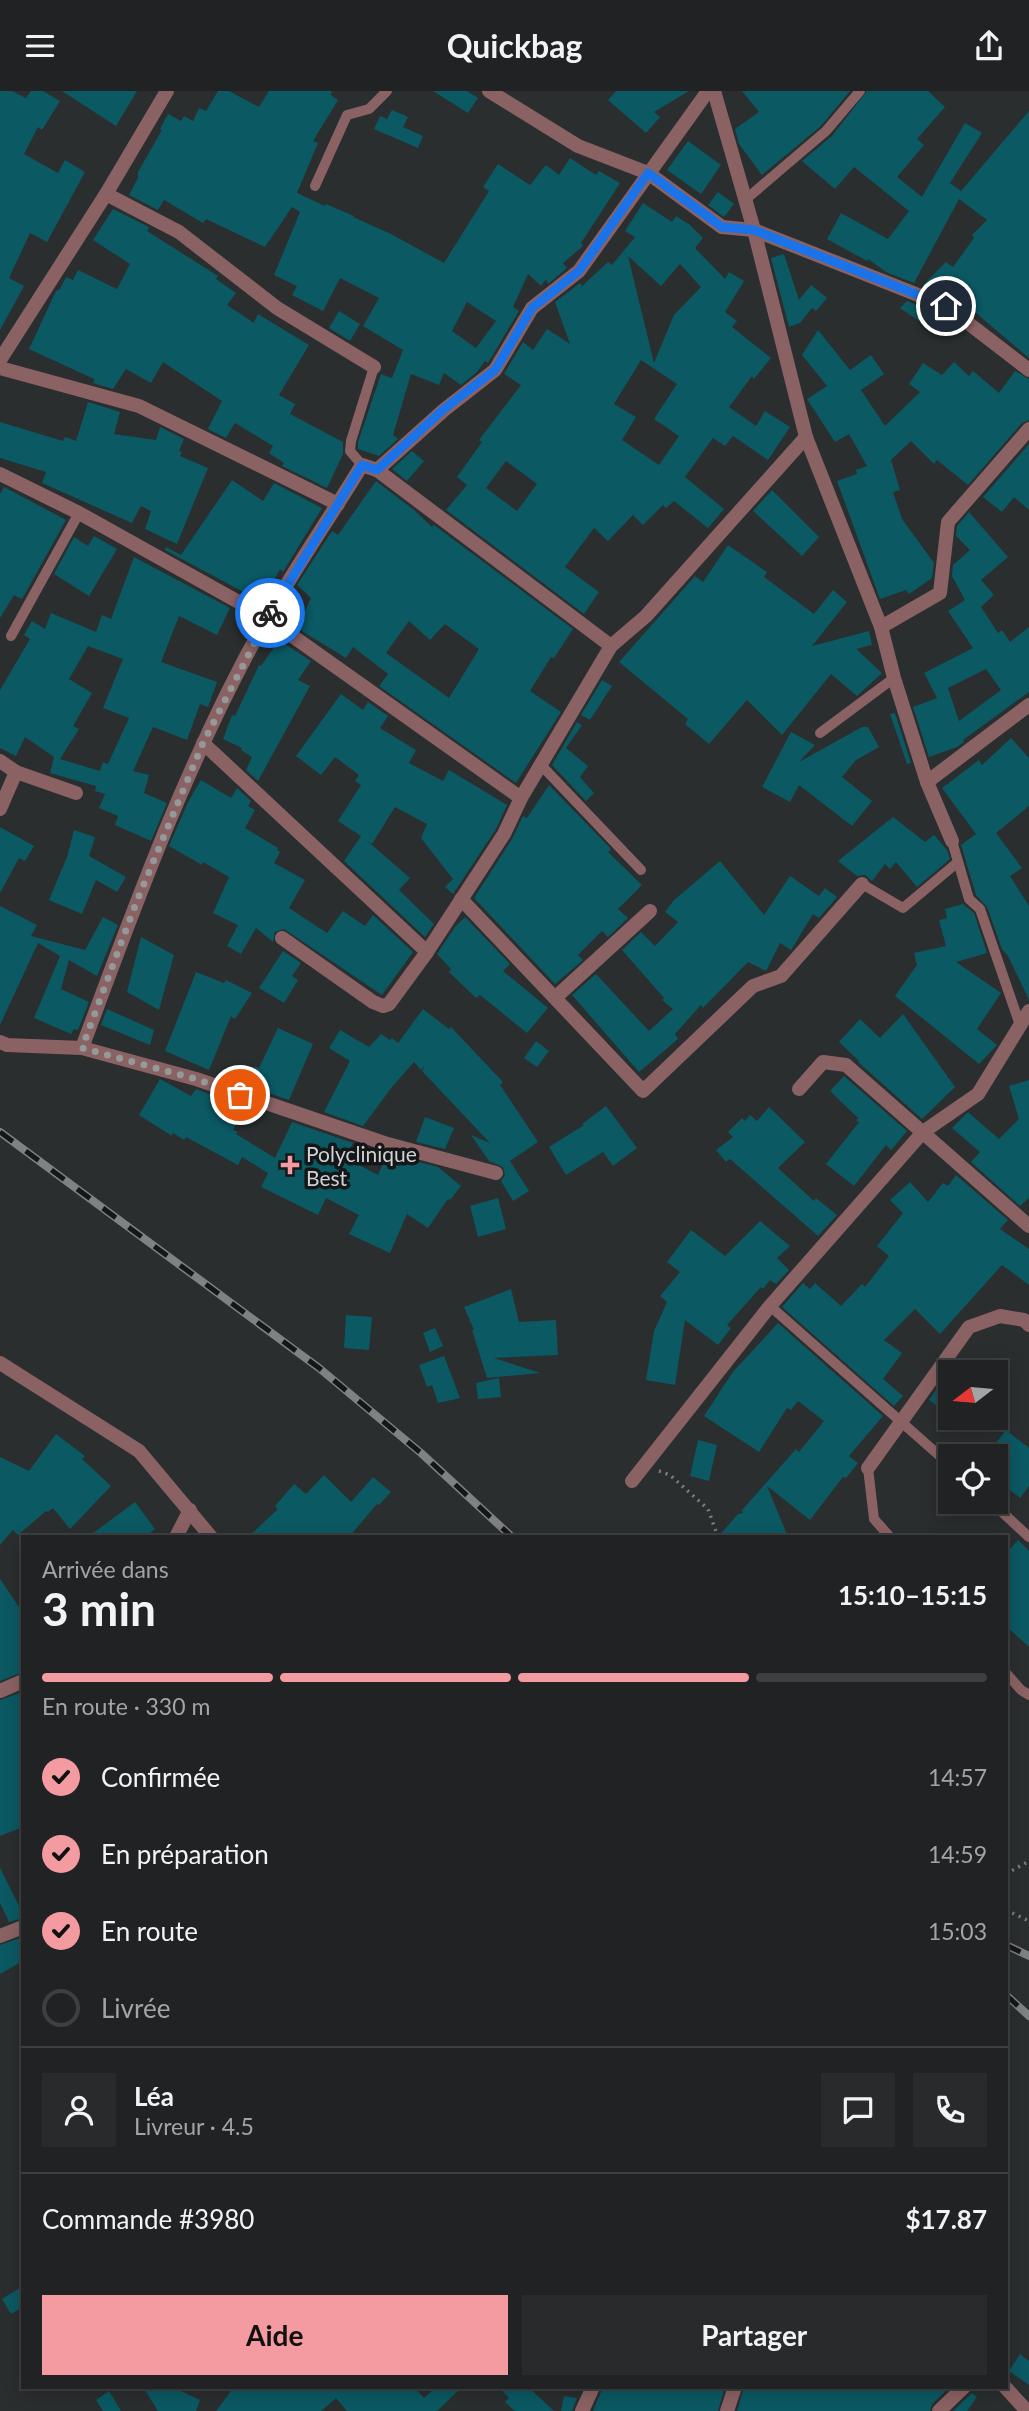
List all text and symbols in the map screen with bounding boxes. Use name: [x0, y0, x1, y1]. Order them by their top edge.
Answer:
text: Quickbag: [447, 26, 582, 65]
icon: menu: [21, 27, 59, 65]
icon: share: [970, 27, 1008, 65]
pin: [916, 276, 976, 336]
icon: home: [927, 287, 965, 325]
courier: [235, 578, 305, 648]
icon: bike: [251, 594, 289, 632]
pin: [210, 1065, 270, 1125]
icon: bag: [221, 1076, 259, 1114]
place label: Polyclinique Best: [306, 1141, 417, 1190]
marker: Polyclinique Best: [280, 1155, 300, 1175]
north arrow: [938, 1360, 1008, 1430]
map controls: [938, 1360, 1008, 1514]
button: locate: [938, 1444, 1008, 1514]
text: Arrivée dans: [42, 1555, 169, 1583]
text: 15:10–15:15: [838, 1579, 987, 1611]
text: 3 min: [42, 1581, 156, 1636]
text: En route · 330 m: [42, 1692, 210, 1720]
icon: check: [42, 1758, 80, 1796]
text: Confirmée: [101, 1761, 220, 1793]
text: 14:57: [928, 1763, 987, 1791]
icon: check: [42, 1835, 80, 1873]
text: En préparation: [101, 1838, 269, 1870]
text: 14:59: [928, 1840, 987, 1868]
icon: check: [42, 1912, 80, 1950]
text: En route: [101, 1915, 198, 1947]
text: 15:03: [928, 1917, 987, 1945]
text: Livrée: [101, 1992, 170, 2024]
button: person: [42, 2073, 116, 2147]
button: chat: [821, 2073, 895, 2147]
button: phone: [913, 2073, 987, 2147]
text: Léa: [134, 2080, 174, 2112]
text: Livreur · 4.5: [134, 2112, 254, 2140]
text: Commande #3980: [42, 2203, 254, 2235]
text: $17.87: [905, 2203, 987, 2235]
button: Aide: [42, 2295, 508, 2375]
button: Partager: [522, 2295, 987, 2375]

